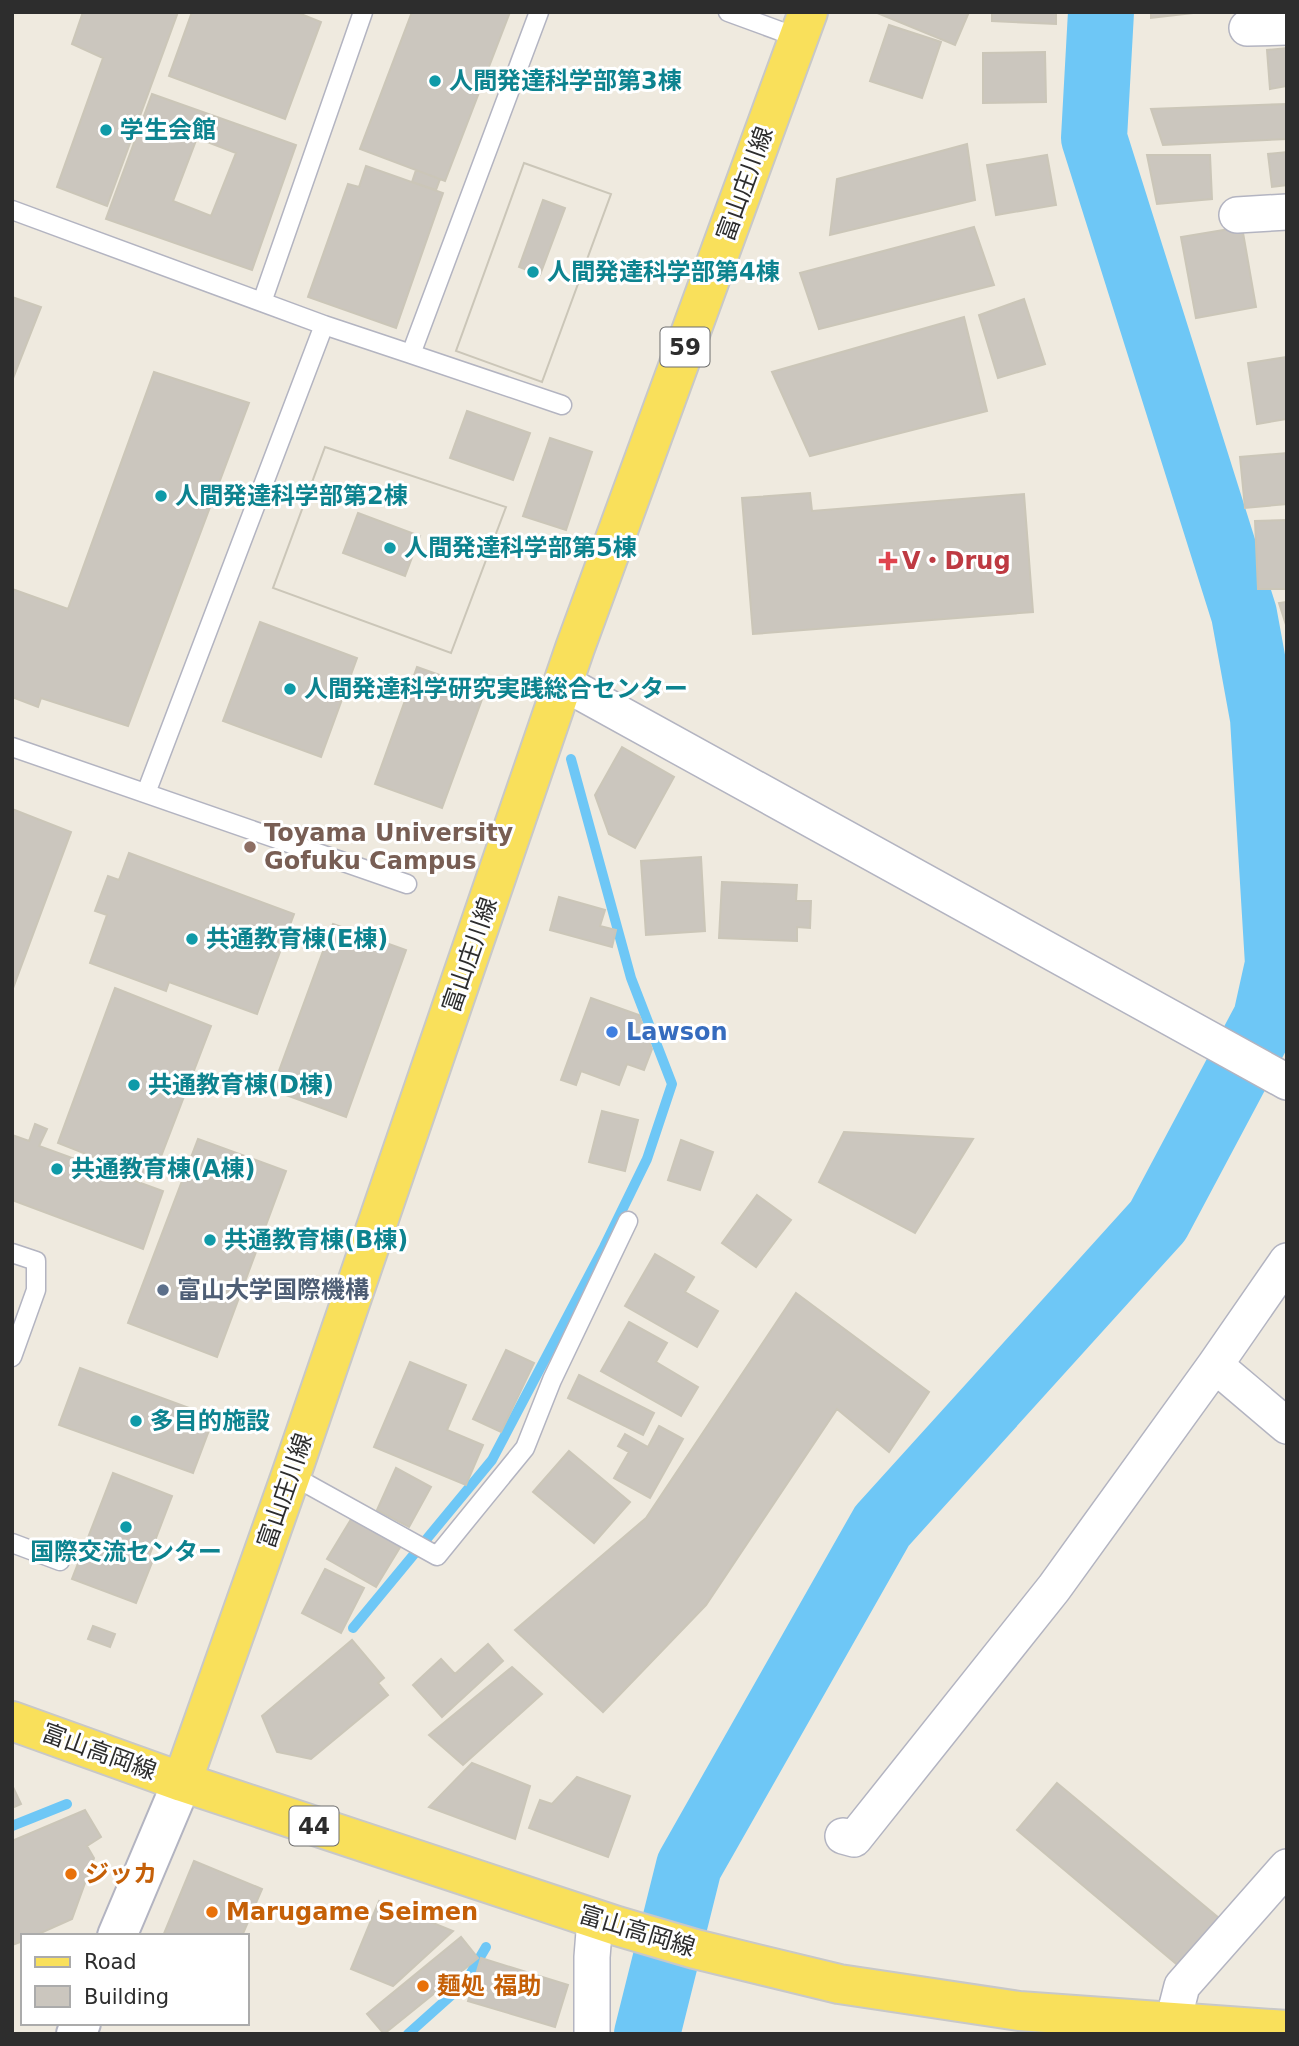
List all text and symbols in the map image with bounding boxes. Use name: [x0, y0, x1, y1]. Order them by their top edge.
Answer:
place label: 人間発達科学部第3棟: [449, 67, 682, 95]
marker: 人間発達科学部第3棟: [427, 73, 443, 89]
place label: 学生会館: [120, 116, 216, 144]
marker: 学生会館: [98, 122, 114, 138]
street label: 富山庄川線: [711, 123, 779, 245]
place label: 人間発達科学部第4棟: [547, 258, 780, 286]
marker: 人間発達科学部第4棟: [525, 264, 541, 280]
road number: 59: [660, 328, 710, 366]
place label: 人間発達科学部第2棟: [175, 482, 408, 510]
marker: 人間発達科学部第2棟: [153, 488, 169, 504]
place label: 人間発達科学部第5棟: [404, 534, 637, 562]
marker: 人間発達科学部第5棟: [382, 540, 398, 556]
place label: V・Drug: [902, 547, 1011, 575]
marker: V・Drug: [880, 553, 896, 569]
place label: 人間発達科学研究実践総合センター: [304, 675, 688, 703]
marker: 人間発達科学研究実践総合センター: [282, 681, 298, 697]
place label: Toyama University Gofuku Campus: [264, 819, 514, 875]
marker: Toyama University Gofuku Campus: [242, 839, 258, 855]
street label: 富山庄川線: [437, 894, 503, 1016]
place label: 共通教育棟(E棟): [206, 925, 388, 953]
marker: 共通教育棟(E棟): [184, 931, 200, 947]
place label: Lawson: [626, 1018, 728, 1046]
marker: Lawson: [604, 1024, 620, 1040]
place label: 共通教育棟(D棟): [148, 1071, 334, 1099]
marker: 共通教育棟(D棟): [126, 1077, 142, 1093]
place label: 共通教育棟(A棟): [71, 1155, 256, 1183]
marker: 共通教育棟(A棟): [49, 1161, 65, 1177]
place label: 共通教育棟(B棟): [224, 1226, 408, 1254]
marker: 共通教育棟(B棟): [202, 1232, 218, 1248]
place label: 富山大学国際機構: [177, 1276, 369, 1304]
marker: 富山大学国際機構: [155, 1282, 171, 1298]
place label: 多目的施設: [150, 1407, 270, 1435]
marker: 多目的施設: [128, 1413, 144, 1429]
street label: 富山庄川線: [252, 1430, 318, 1552]
marker: 国際交流センター: [118, 1519, 134, 1535]
place label: 国際交流センター: [30, 1538, 222, 1566]
street label: 富山高岡線: [38, 1718, 160, 1786]
road number: 44: [290, 1806, 338, 1845]
place label: ジッカ: [85, 1860, 157, 1888]
marker: ジッカ: [63, 1866, 79, 1882]
place label: Marugame Seimen: [226, 1898, 478, 1926]
street label: 富山高岡線: [576, 1900, 698, 1962]
marker: Marugame Seimen: [204, 1904, 220, 1920]
legend: [21, 1934, 248, 2025]
text: Road: [84, 1950, 137, 1974]
place label: 麺処 福助: [437, 1972, 541, 2000]
marker: 麺処 福助: [415, 1978, 431, 1994]
text: Building: [84, 1985, 169, 2009]

